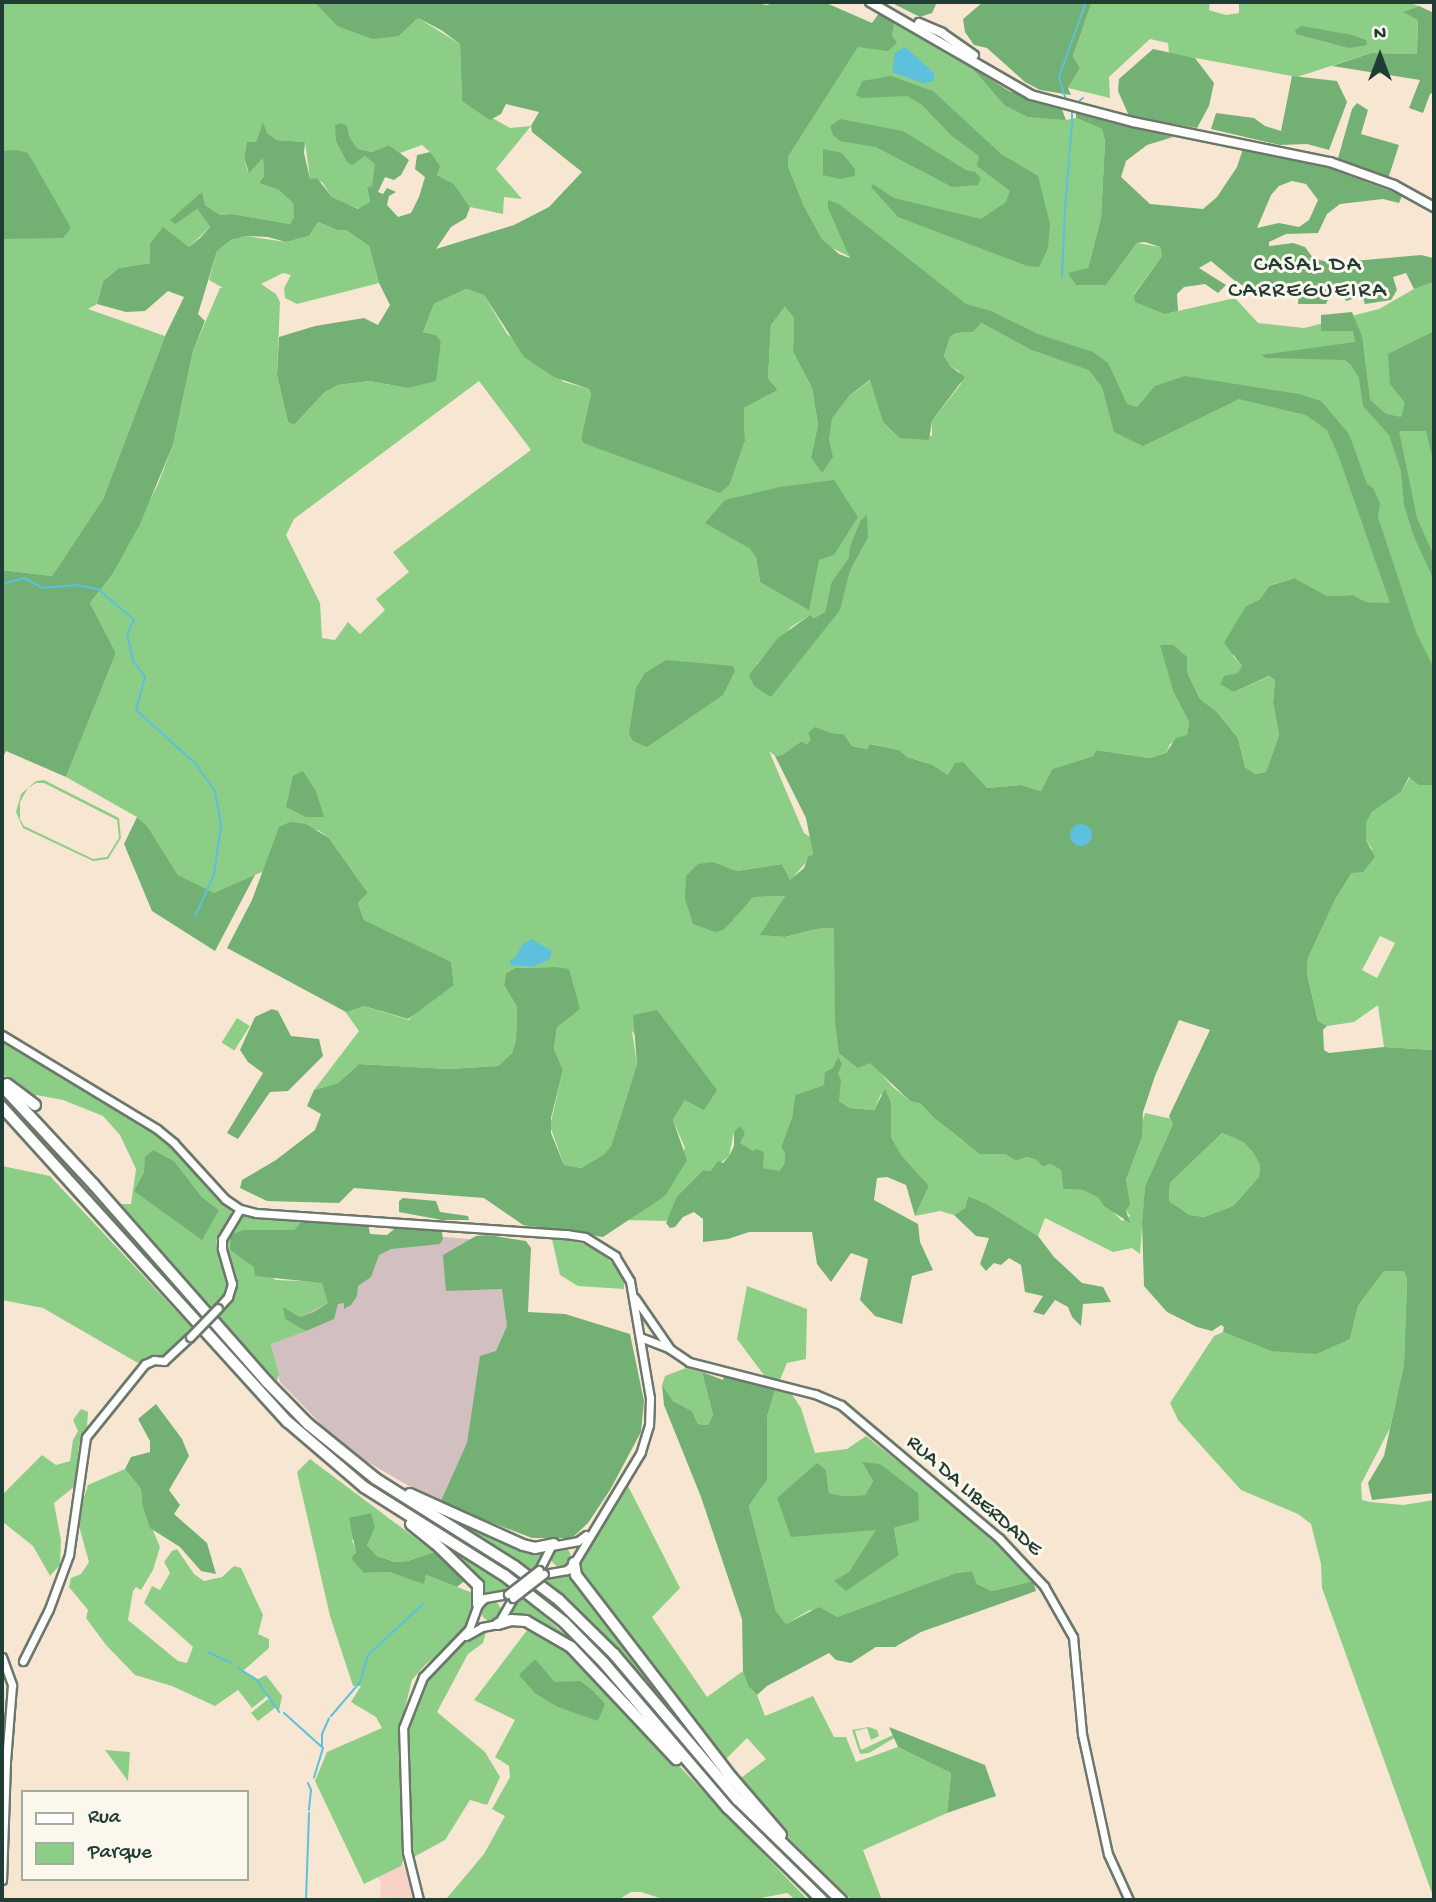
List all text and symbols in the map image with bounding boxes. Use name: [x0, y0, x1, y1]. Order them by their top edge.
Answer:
north arrow: [1345, 21, 1415, 91]
text: N: [1374, 23, 1386, 46]
district label: CASAL DA CARREGUEIRA: [1230, 252, 1386, 306]
street label: RUA DA LIBERDADE: [900, 1431, 1046, 1563]
legend: [21, 1790, 248, 1881]
text: Rua: [88, 1806, 121, 1831]
text: Parque: [88, 1841, 152, 1866]

